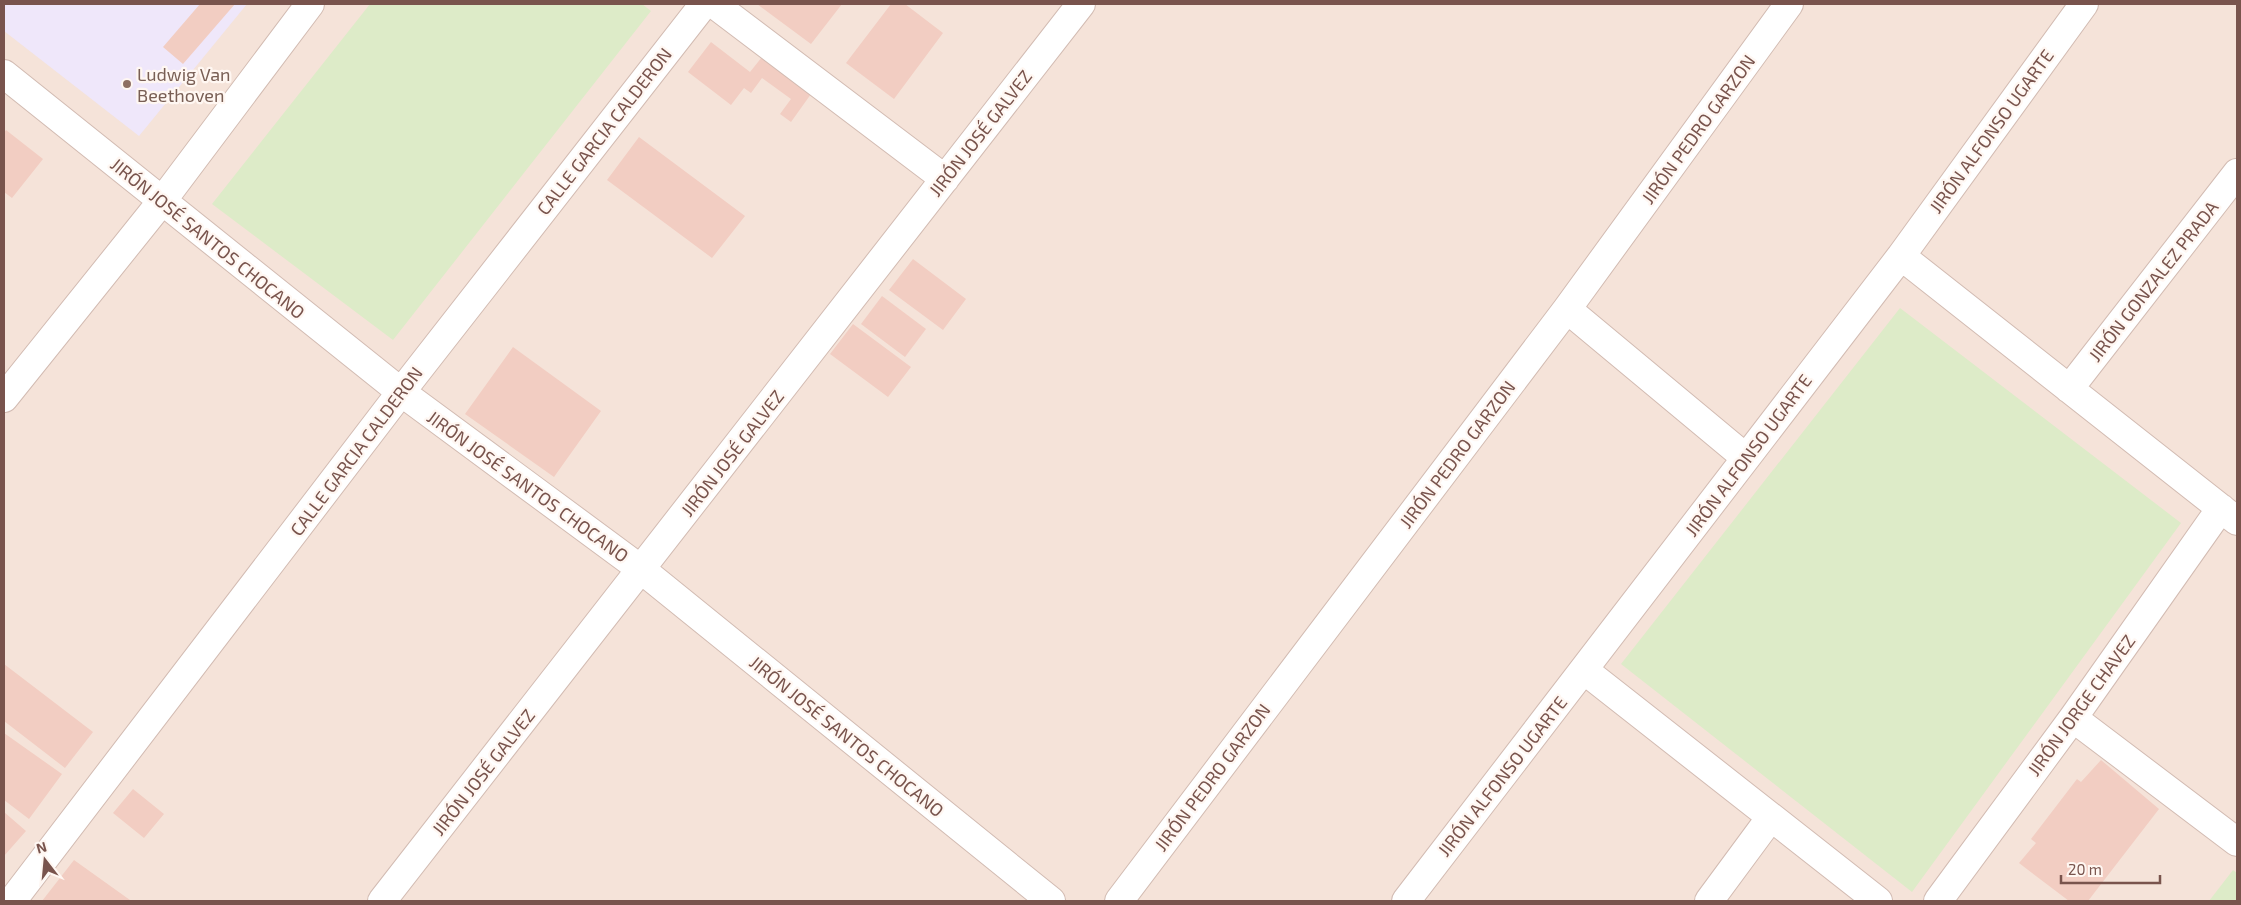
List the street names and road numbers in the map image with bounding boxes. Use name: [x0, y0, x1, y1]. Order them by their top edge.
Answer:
street label: CALLE GARCIA CALDERON: [532, 43, 676, 219]
street label: JIRÓN ALFONSO UGARTE: [1924, 45, 2058, 217]
street label: JIRÓN PEDRO GARZON: [1637, 50, 1759, 208]
street label: JIRÓN JOSÉ GALVEZ: [924, 65, 1036, 201]
street label: JIRÓN JOSÉ SANTOS CHOCANO: [106, 153, 310, 323]
street label: JIRÓN GONZALEZ PRADA: [2083, 196, 2223, 366]
street label: CALLE GARCIA CALDERON: [285, 362, 427, 540]
street label: JIRÓN ALFONSO UGARTE: [1680, 370, 1816, 540]
street label: JIRÓN PEDRO GARZON: [1394, 376, 1520, 532]
street label: JIRÓN JOSÉ GALVEZ: [676, 385, 788, 521]
street label: JIRÓN JOSÉ SANTOS CHOCANO: [423, 406, 633, 566]
street label: JIRÓN JORGE CHAVEZ: [2022, 630, 2140, 780]
street label: JIRÓN JOSÉ SANTOS CHOCANO: [745, 651, 949, 821]
street label: JIRÓN ALFONSO UGARTE: [1433, 692, 1571, 860]
street label: JIRÓN PEDRO GARZON: [1149, 699, 1275, 855]
street label: JIRÓN JOSÉ GALVEZ: [427, 704, 539, 840]

